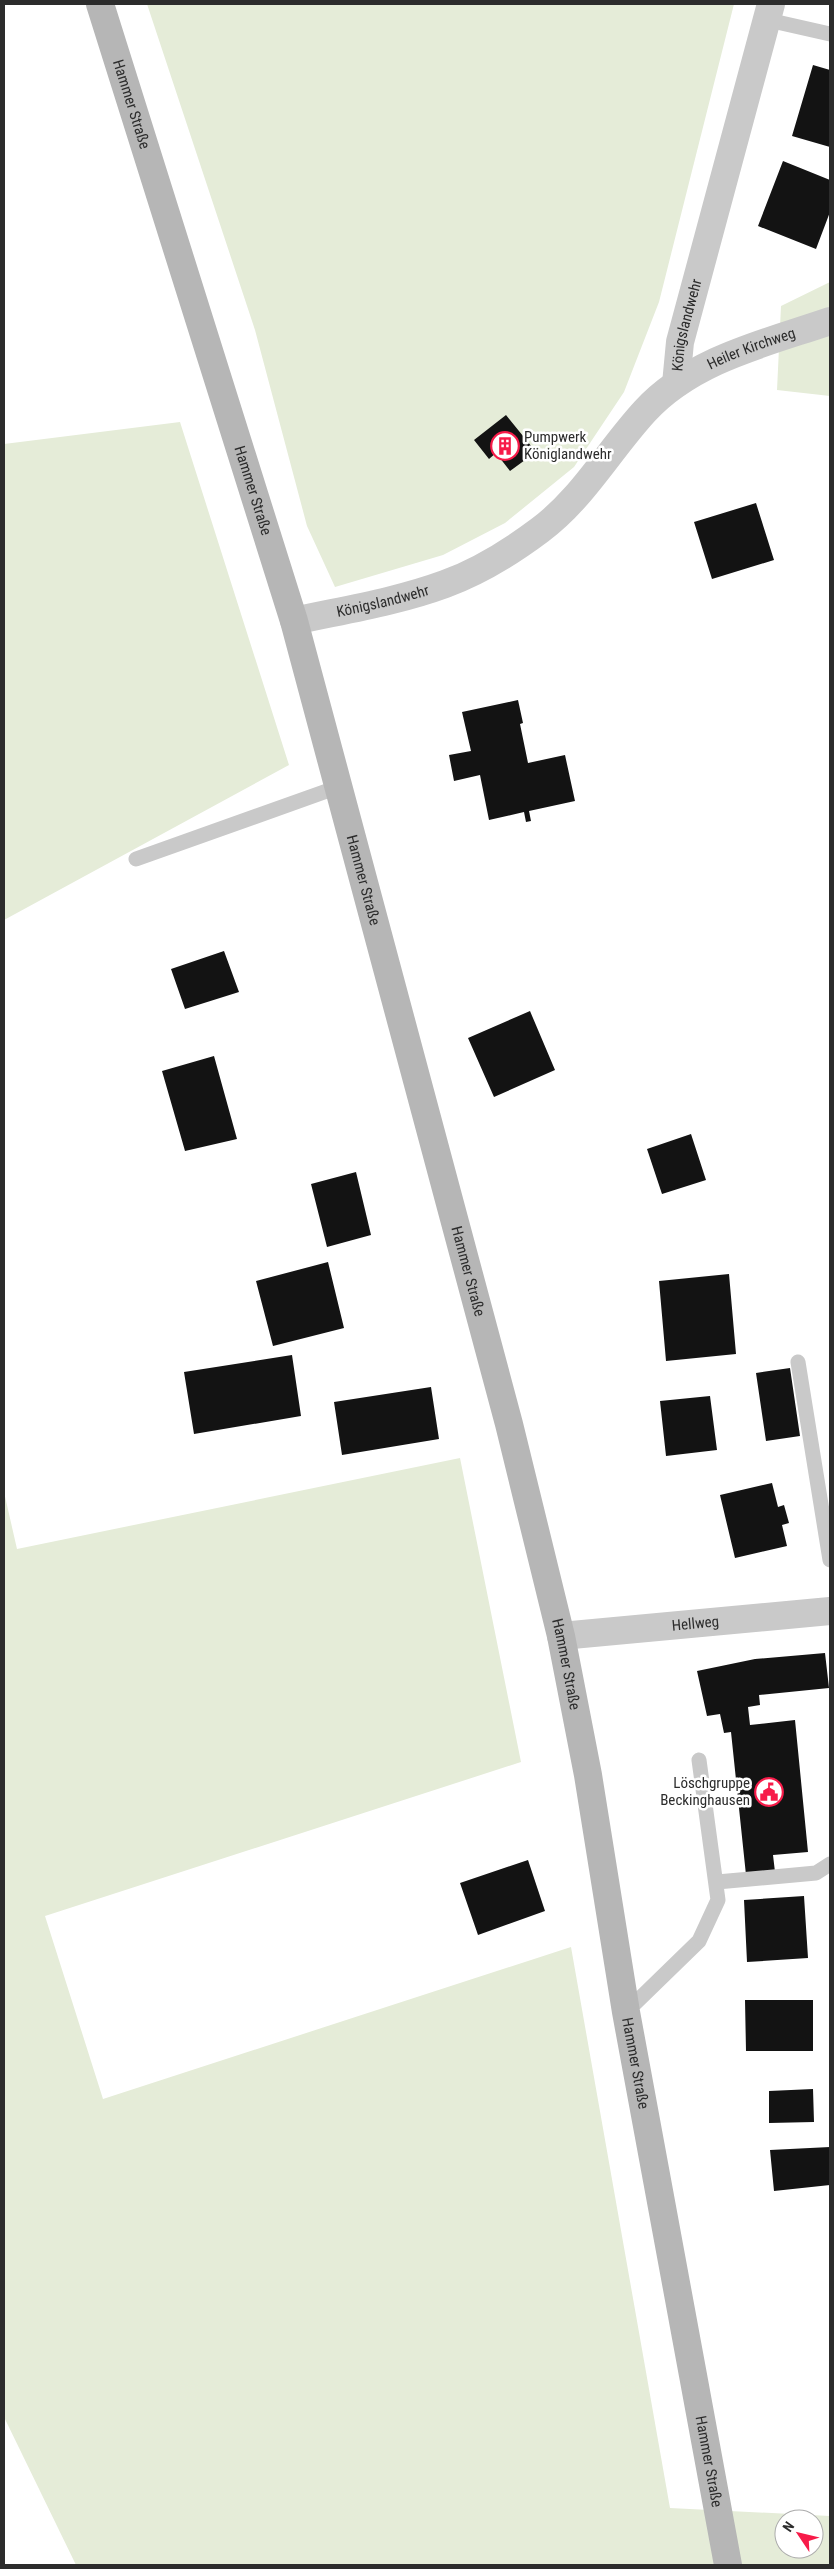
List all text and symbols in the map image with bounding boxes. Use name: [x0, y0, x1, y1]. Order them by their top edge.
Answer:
street label: Hammer Straße: [109, 57, 154, 151]
street label: Königslandwehr: [668, 276, 706, 372]
street label: Heiler Kirchweg: [704, 324, 798, 373]
place label: Pumpwerk Königlandwehr: [524, 428, 612, 463]
building icon: Pumpwerk Königlandwehr: [490, 431, 520, 461]
street label: Hammer Straße: [230, 444, 275, 537]
street label: Königslandwehr: [335, 581, 432, 621]
street label: Hammer Straße: [343, 833, 384, 927]
street label: Hammer Straße: [447, 1224, 489, 1318]
street label: Hellweg: [671, 1612, 720, 1635]
street label: Hammer Straße: [548, 1617, 584, 1711]
place label: Löschgruppe Beckinghausen: [660, 1774, 750, 1809]
public building icon: Löschgruppe Beckinghausen: [754, 1777, 784, 1807]
street label: Hammer Straße: [618, 2016, 653, 2110]
street label: Hammer Straße: [692, 2414, 726, 2509]
north arrow: [774, 2509, 824, 2559]
text: N: [779, 2518, 797, 2535]

